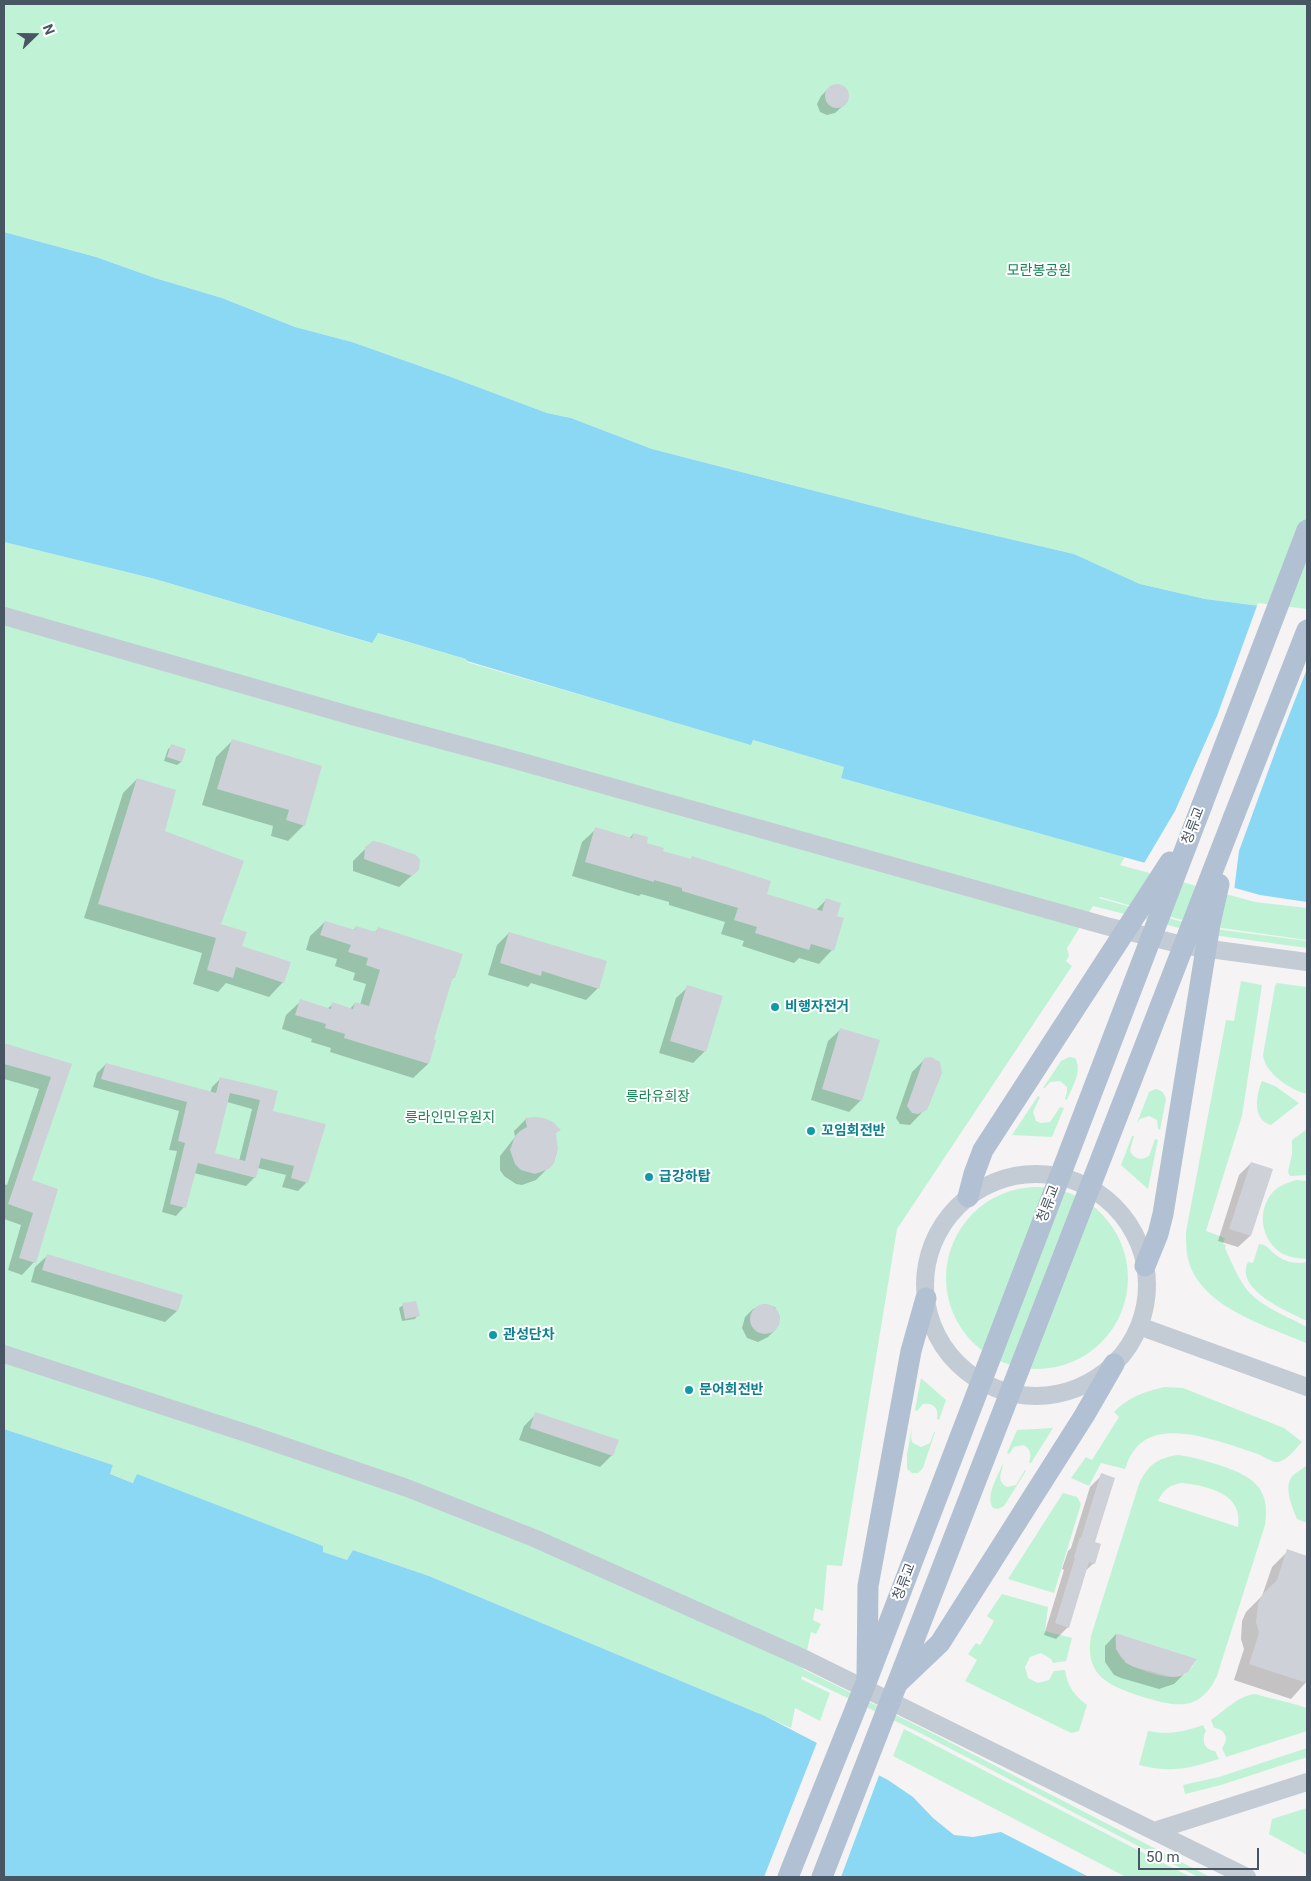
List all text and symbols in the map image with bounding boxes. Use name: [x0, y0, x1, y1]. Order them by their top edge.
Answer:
north arrow: [10, 10, 60, 60]
text: N: [40, 22, 58, 37]
park label: 모란봉공원: [1007, 263, 1071, 279]
street label: 청류교: [1179, 805, 1209, 847]
place label: 비행자전거: [785, 999, 849, 1015]
marker: 비행자전거: [769, 1001, 781, 1013]
park label: 릉라유희장: [626, 1089, 690, 1105]
park label: 릉라인민유원지: [405, 1110, 495, 1126]
place label: 꼬임회전반: [821, 1123, 885, 1139]
marker: 꼬임회전반: [805, 1125, 817, 1137]
place label: 급강하탑: [659, 1169, 711, 1185]
marker: 급강하탑: [643, 1171, 655, 1183]
street label: 청류교: [1034, 1183, 1064, 1225]
place label: 관성단차: [503, 1327, 555, 1343]
marker: 관성단차: [487, 1329, 499, 1341]
place label: 문어회전반: [699, 1382, 763, 1398]
marker: 문어회전반: [683, 1384, 695, 1396]
street label: 청류교: [890, 1561, 920, 1603]
scale bar: [1141, 1838, 1262, 1870]
text: 50 m: [1146, 1848, 1180, 1866]

